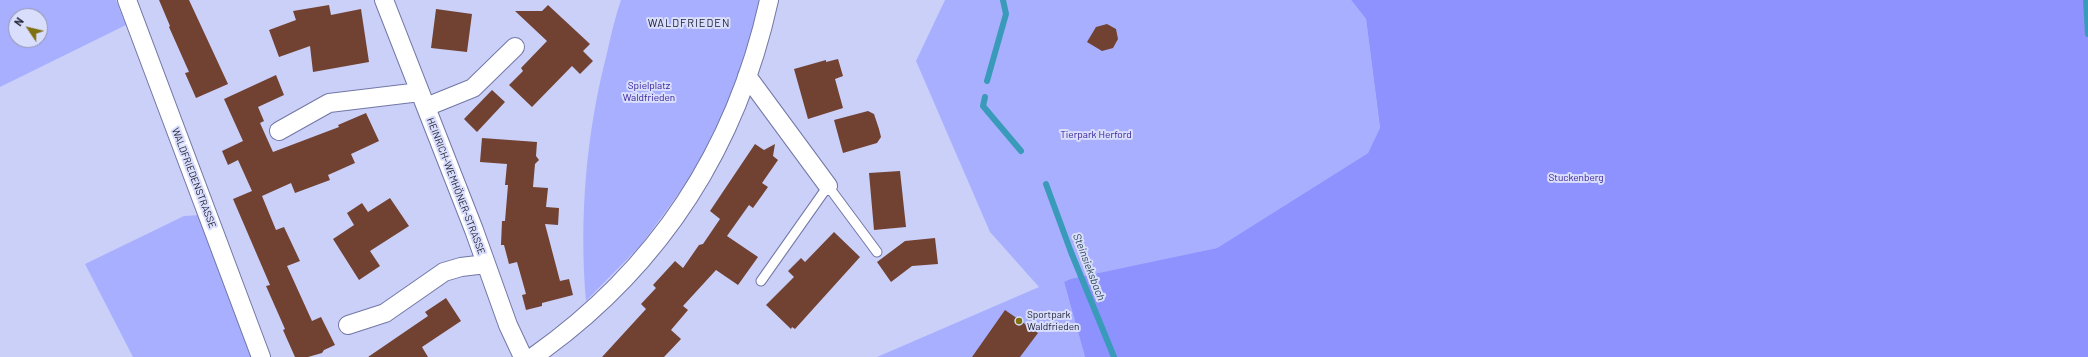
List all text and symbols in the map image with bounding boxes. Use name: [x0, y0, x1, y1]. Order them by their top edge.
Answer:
north arrow: [8, 8, 48, 48]
text: N: [11, 15, 26, 28]
district label: WALDFRIEDEN: [648, 16, 730, 30]
park label: Spielplatz Waldfrieden: [623, 80, 675, 104]
street label: HEINRICH-WEMHÖNER-STRASSE: [424, 116, 488, 256]
street label: WALDFRIEDENSTRASSE: [169, 126, 219, 230]
park label: Tierpark Herford: [1060, 129, 1132, 141]
park label: Stuckenberg: [1548, 172, 1604, 184]
water label: Steinsieksbach: [1070, 231, 1108, 303]
place label: Sportpark Waldfrieden: [1027, 309, 1079, 332]
marker: Sportpark Waldfrieden: [1014, 316, 1024, 326]

